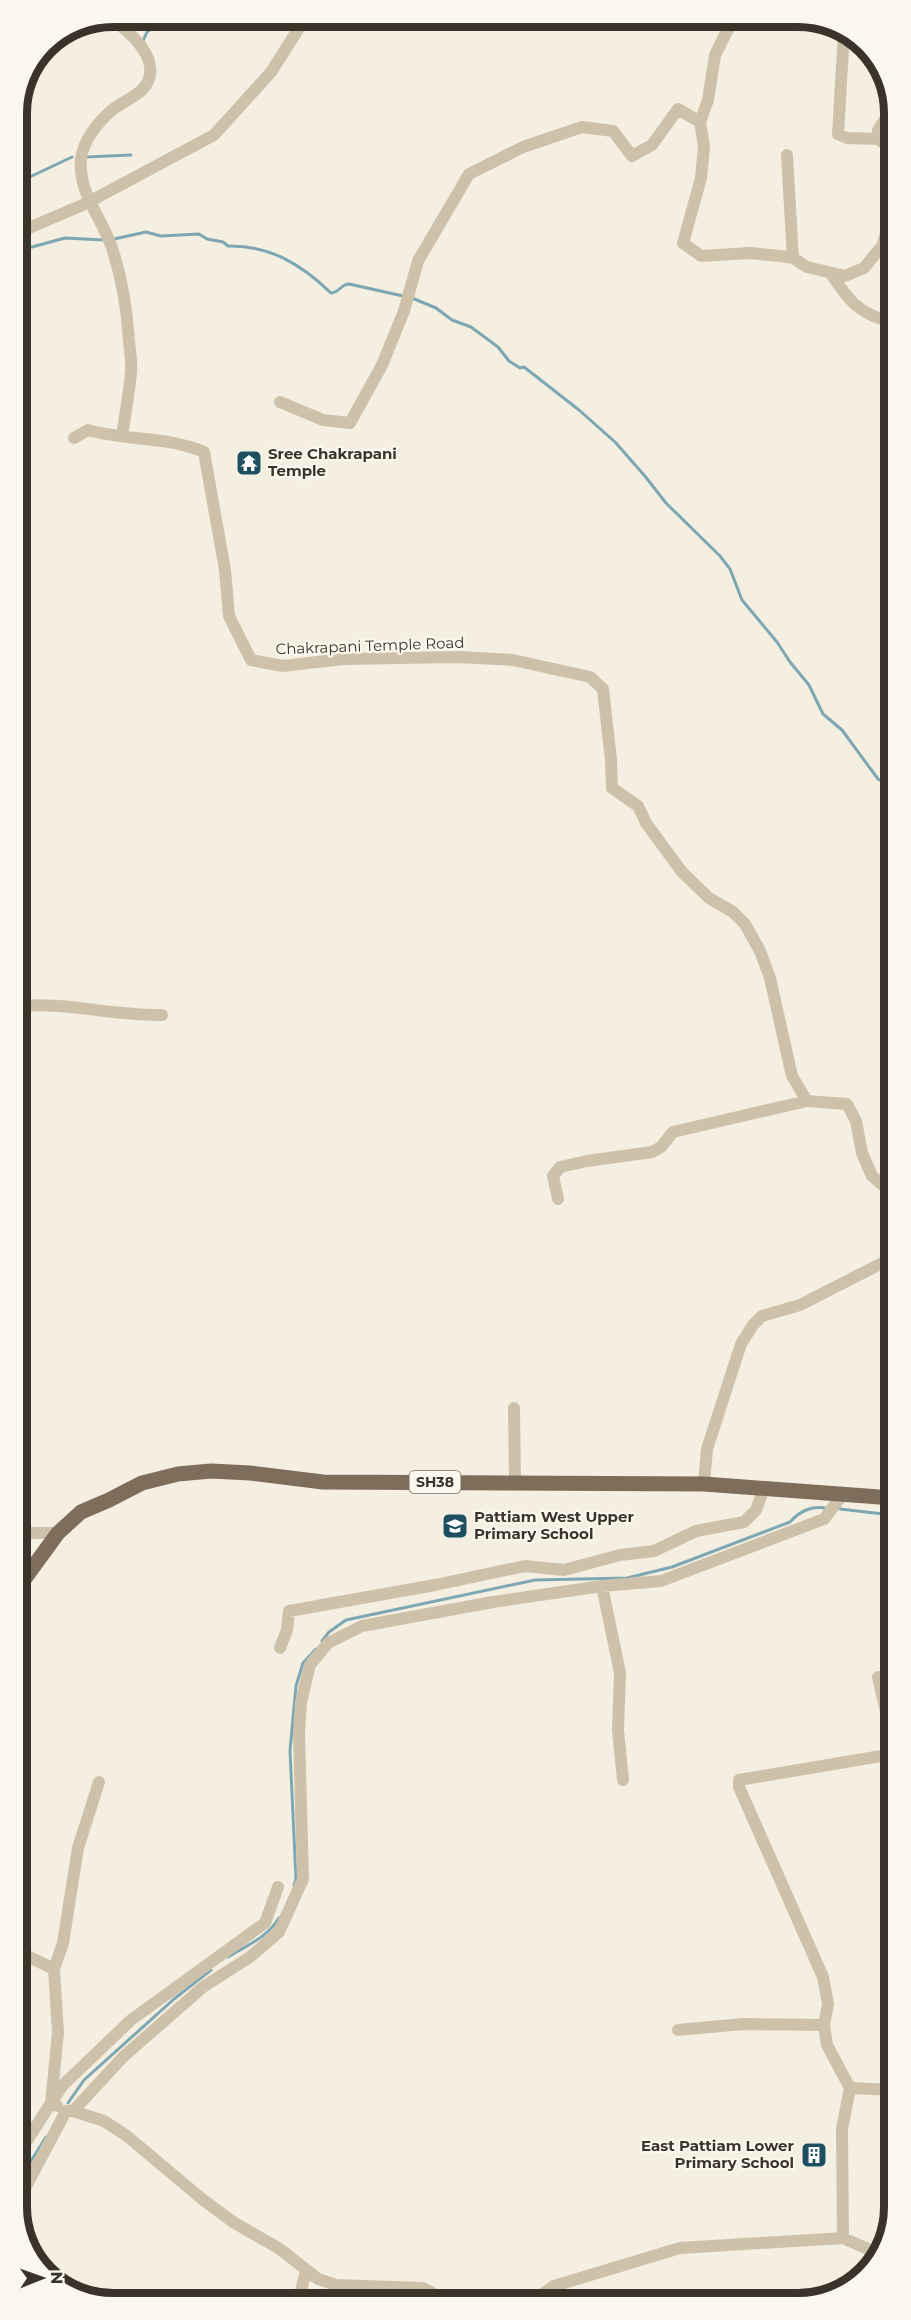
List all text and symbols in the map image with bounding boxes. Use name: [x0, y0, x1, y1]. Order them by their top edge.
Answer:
place label: Sree Chakrapani Temple: [268, 444, 397, 480]
temple icon: Sree Chakrapani Temple: [234, 448, 264, 478]
street label: Chakrapani Temple Road: [275, 633, 465, 658]
road number: SH38: [410, 1471, 460, 1493]
place label: Pattiam West Upper Primary School: [474, 1507, 634, 1543]
school or university icon: Pattiam West Upper Primary School: [440, 1511, 470, 1541]
place label: East Pattiam Lower Primary School: [641, 2136, 795, 2172]
building icon: East Pattiam Lower Primary School: [799, 2140, 829, 2170]
north arrow: [12, 2248, 72, 2308]
text: N: [47, 2271, 66, 2284]

